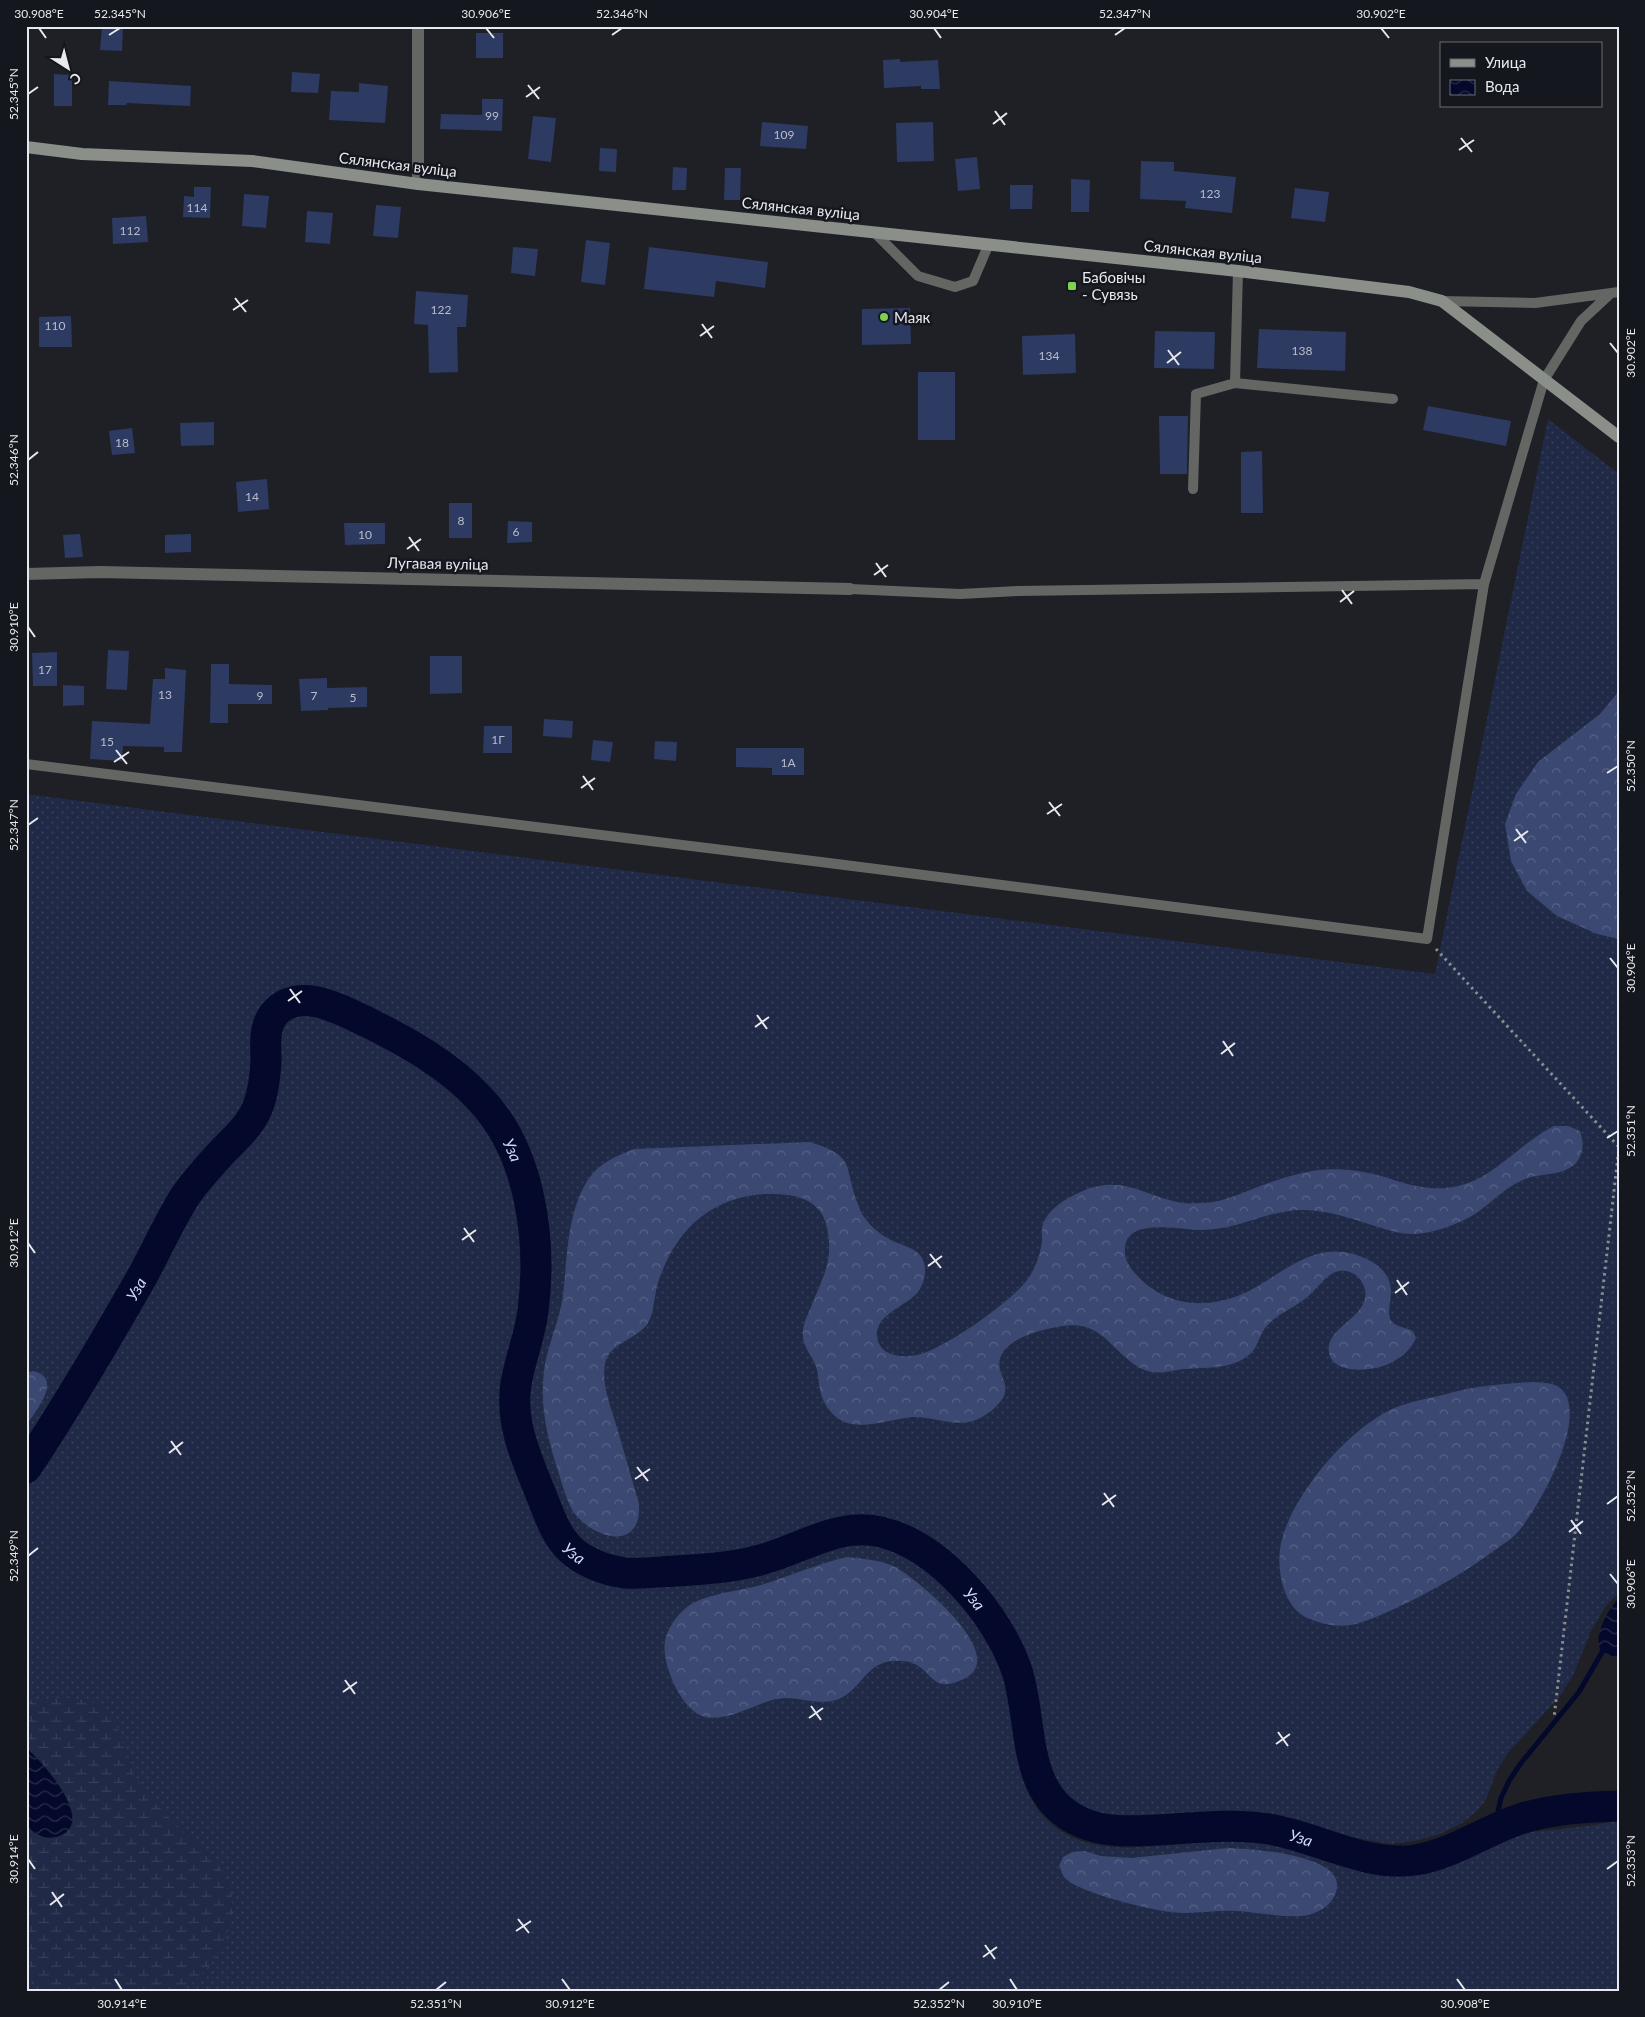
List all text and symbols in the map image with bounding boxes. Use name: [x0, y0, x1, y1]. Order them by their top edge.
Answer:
text: 30.908°E: [14, 6, 64, 21]
text: 52.345°N: [94, 6, 146, 21]
text: 30.906°E: [461, 6, 511, 21]
text: 52.346°N: [596, 6, 648, 21]
text: 30.904°E: [909, 6, 959, 21]
text: 52.347°N: [1099, 6, 1151, 21]
text: 30.902°E: [1356, 6, 1406, 21]
north arrow: [42, 42, 92, 92]
legend: [1440, 42, 1602, 108]
text: Улица: [1485, 53, 1526, 71]
text: 52.345°N: [6, 68, 21, 120]
text: С: [67, 69, 85, 89]
text: Вода: [1485, 77, 1520, 95]
house number: 99: [485, 108, 499, 123]
house number: 109: [774, 127, 794, 142]
street label: Сялянская вуліца: [338, 148, 458, 180]
house number: 123: [1200, 186, 1220, 201]
street label: Сялянская вуліца: [741, 193, 861, 223]
house number: 114: [187, 200, 207, 215]
house number: 112: [120, 223, 140, 238]
street label: Сялянская вуліца: [1143, 236, 1263, 266]
place label: Бабовічы - Сувязь: [1082, 268, 1146, 303]
marker: Бабовічы - Сувязь: [1066, 280, 1078, 292]
house number: 122: [431, 302, 451, 317]
place label: Маяк: [894, 308, 931, 326]
marker: Маяк: [878, 311, 890, 323]
house number: 110: [45, 318, 65, 333]
text: 30.902°E: [1623, 328, 1638, 378]
house number: 138: [1292, 343, 1312, 358]
house number: 134: [1039, 348, 1059, 363]
text: 52.346°N: [6, 434, 21, 486]
house number: 18: [115, 435, 129, 450]
house number: 14: [245, 489, 259, 504]
house number: 8: [458, 513, 465, 528]
house number: 6: [513, 524, 520, 539]
house number: 10: [358, 527, 372, 542]
street label: Лугавая вуліца: [386, 553, 489, 573]
text: 30.910°E: [6, 602, 21, 652]
house number: 17: [38, 662, 52, 677]
house number: 13: [158, 687, 172, 702]
house number: 9: [257, 688, 264, 703]
house number: 7: [311, 688, 318, 703]
house number: 5: [350, 690, 357, 705]
house number: 1Г: [491, 732, 505, 747]
house number: 15: [100, 734, 114, 749]
text: 52.350°N: [1623, 740, 1638, 792]
house number: 1А: [780, 755, 796, 770]
text: 52.347°N: [6, 799, 21, 851]
text: 30.904°E: [1623, 943, 1638, 993]
text: 52.351°N: [1623, 1105, 1638, 1157]
water label: Уза: [500, 1135, 527, 1164]
text: 30.912°E: [6, 1218, 21, 1268]
water label: Уза: [121, 1274, 149, 1303]
text: 52.352°N: [1623, 1470, 1638, 1522]
text: 52.349°N: [6, 1530, 21, 1582]
water label: Уза: [559, 1538, 589, 1567]
text: 30.906°E: [1623, 1559, 1638, 1609]
water label: Уза: [960, 1583, 990, 1613]
water label: Уза: [1288, 1825, 1315, 1850]
text: 30.914°E: [6, 1834, 21, 1884]
text: 52.353°N: [1623, 1835, 1638, 1887]
text: 30.914°E: [97, 1996, 147, 2011]
text: 52.351°N: [410, 1996, 462, 2011]
text: 30.912°E: [545, 1996, 595, 2011]
text: 52.352°N: [913, 1996, 965, 2011]
text: 30.910°E: [992, 1996, 1042, 2011]
text: 30.908°E: [1440, 1996, 1490, 2011]

